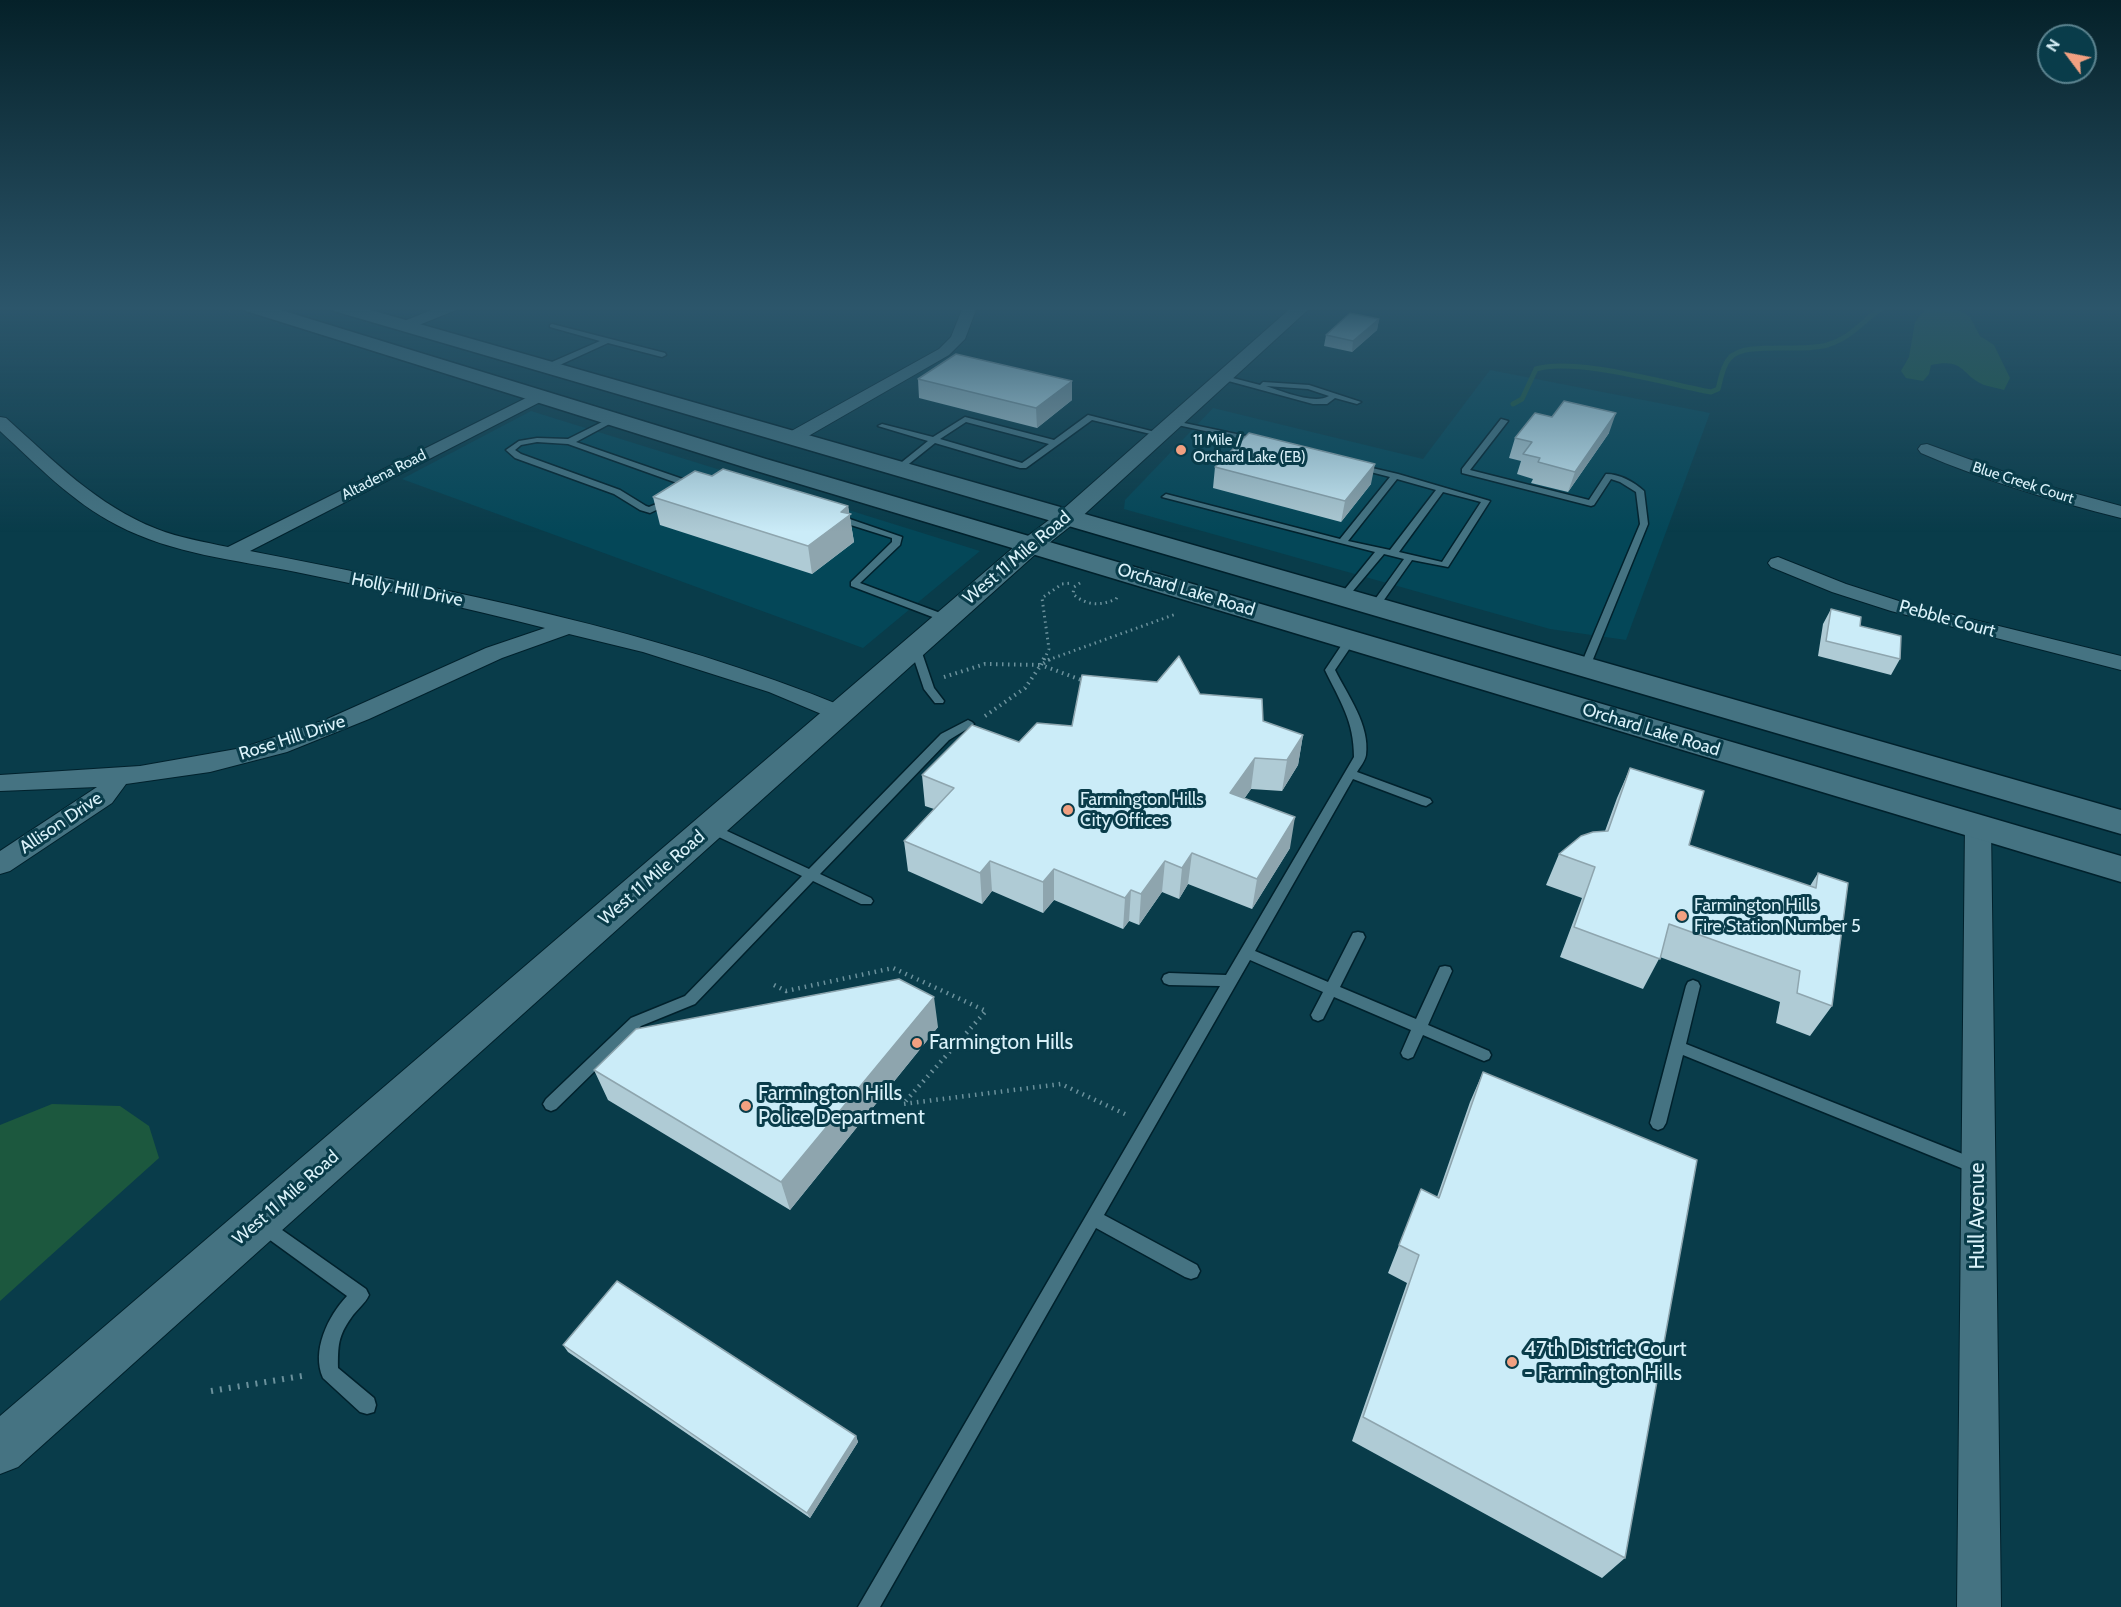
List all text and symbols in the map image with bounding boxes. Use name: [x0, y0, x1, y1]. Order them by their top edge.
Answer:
north arrow: [2037, 24, 2097, 84]
text: N: [2042, 35, 2064, 55]
place label: 11 Mile / Orchard Lake (EB): [1193, 432, 1306, 467]
marker: 11 Mile / Orchard Lake (EB): [1174, 443, 1188, 457]
street label: Altadena Road: [339, 446, 429, 504]
street label: Blue Creek Court: [1970, 458, 2076, 508]
street label: West 11 Mile Road: [959, 507, 1075, 609]
street label: Orchard Lake Road: [1115, 559, 1257, 621]
street label: Holly Hill Drive: [349, 569, 465, 611]
street label: Pebble Court: [1897, 596, 1997, 642]
street label: Orchard Lake Road: [1580, 699, 1722, 761]
street label: Rose Hill Drive: [236, 711, 348, 765]
street label: Allison Drive: [16, 787, 106, 859]
place label: Farmington Hills City Offices: [1080, 789, 1204, 832]
marker: Farmington Hills City Offices: [1061, 803, 1075, 817]
street label: West 11 Mile Road: [594, 826, 710, 930]
place label: Farmington Hills Fire Station Number 5: [1694, 895, 1861, 938]
marker: Farmington Hills Fire Station Number 5: [1675, 909, 1689, 923]
place label: Farmington Hills: [929, 1030, 1073, 1056]
marker: Farmington Hills: [910, 1036, 924, 1050]
place label: Farmington Hills Police Department: [758, 1081, 925, 1131]
marker: Farmington Hills Police Department: [739, 1099, 753, 1113]
street label: West 11 Mile Road: [228, 1146, 344, 1250]
street label: Hull Avenue: [1965, 1163, 1991, 1269]
place label: 47th District Court - Farmington Hills: [1524, 1337, 1687, 1387]
marker: 47th District Court - Farmington Hills: [1505, 1355, 1519, 1369]

